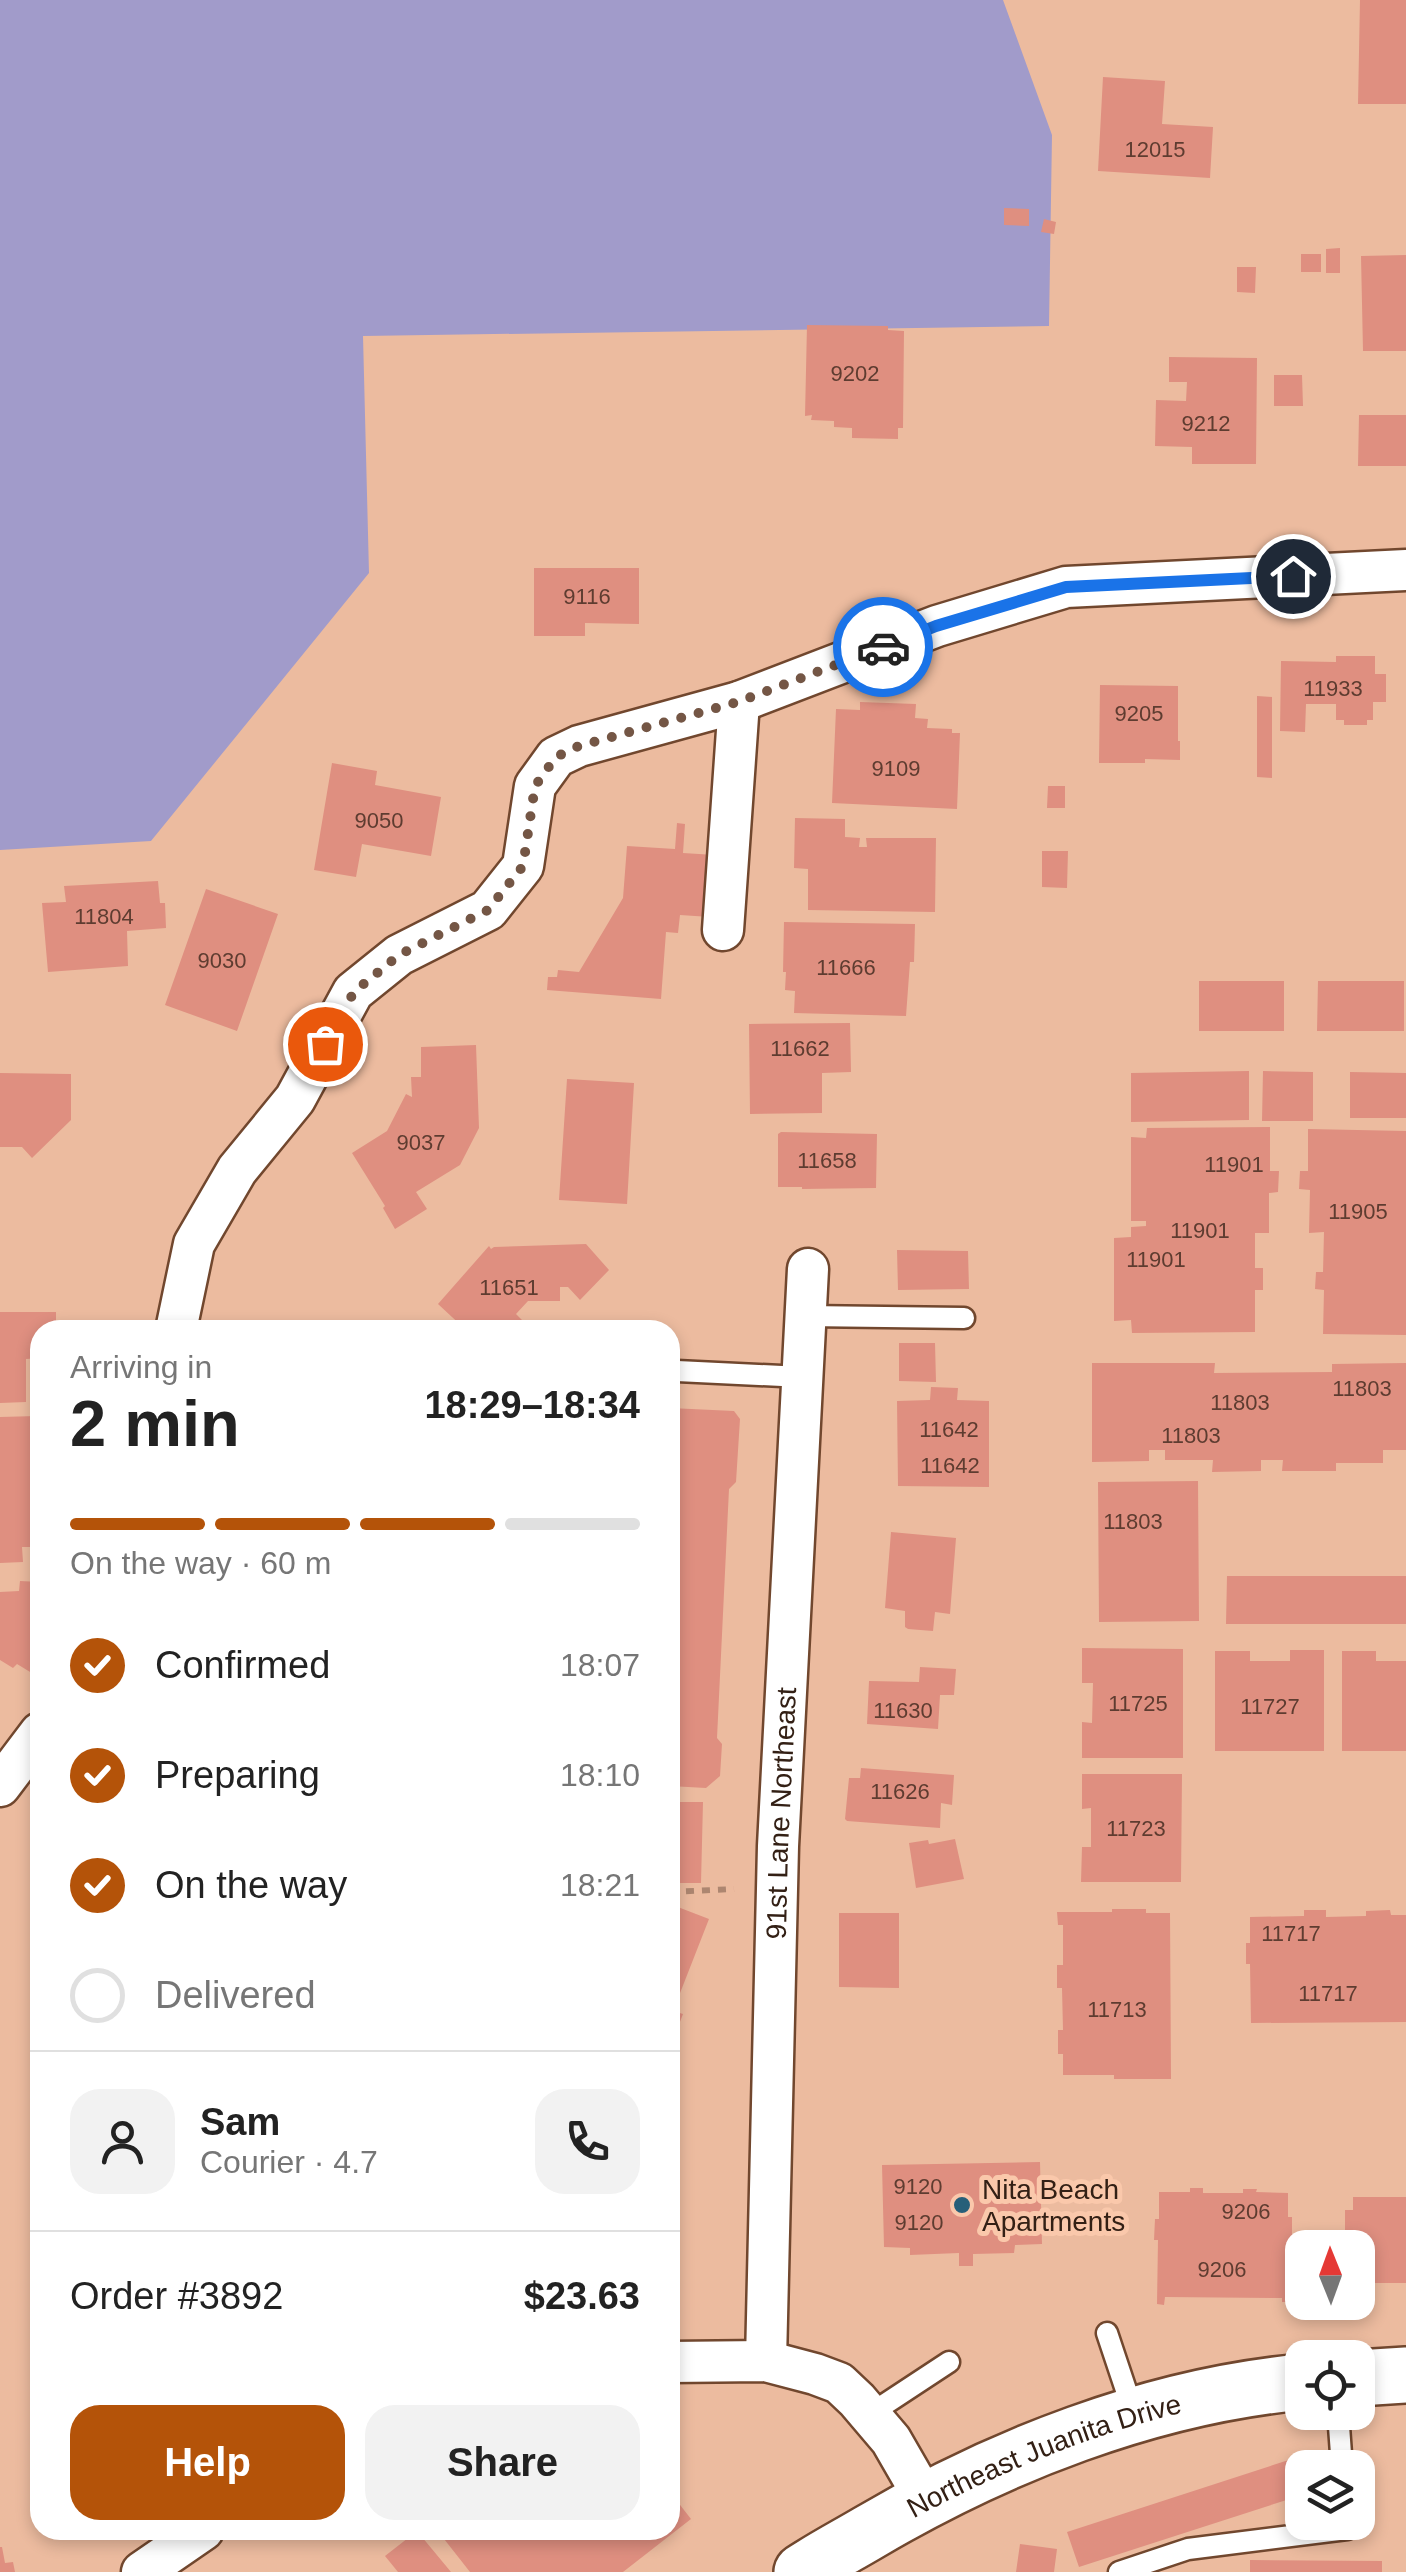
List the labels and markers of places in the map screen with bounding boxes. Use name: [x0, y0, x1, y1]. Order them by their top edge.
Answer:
pin: [1251, 534, 1336, 619]
pin: [283, 1002, 368, 1087]
place label: Nita Beach Apartments: [982, 2174, 1125, 2237]
marker: Nita Beach Apartments: [951, 2194, 973, 2216]

